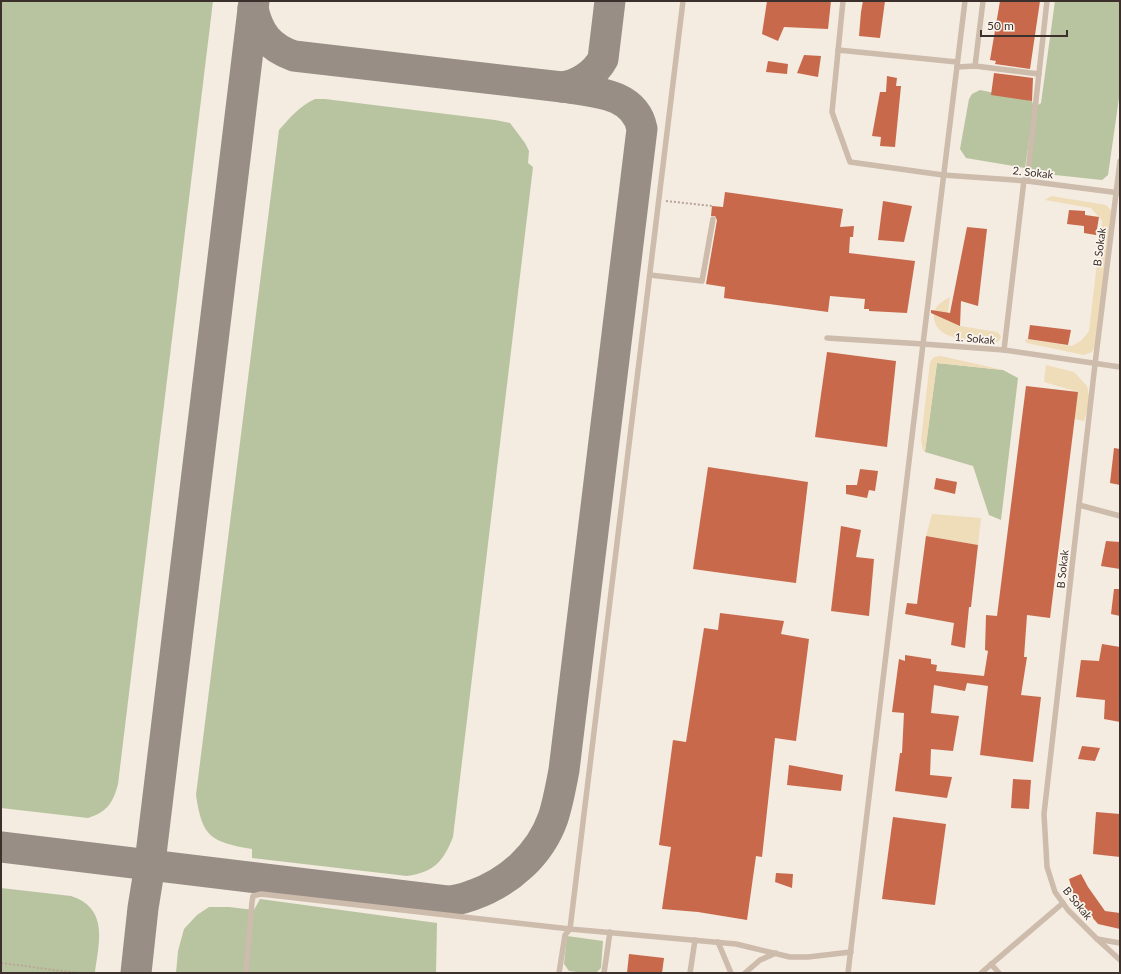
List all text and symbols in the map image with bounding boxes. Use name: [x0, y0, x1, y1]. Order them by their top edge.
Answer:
scale bar: [981, 12, 1067, 38]
text: 50 m: [987, 18, 1014, 33]
street label: 2. Sokak: [1012, 163, 1054, 181]
street label: B Sokak: [1090, 227, 1108, 267]
street label: 1. Sokak: [954, 330, 996, 346]
street label: B Sokak: [1054, 549, 1071, 589]
street label: B Sokak: [1061, 884, 1095, 922]

